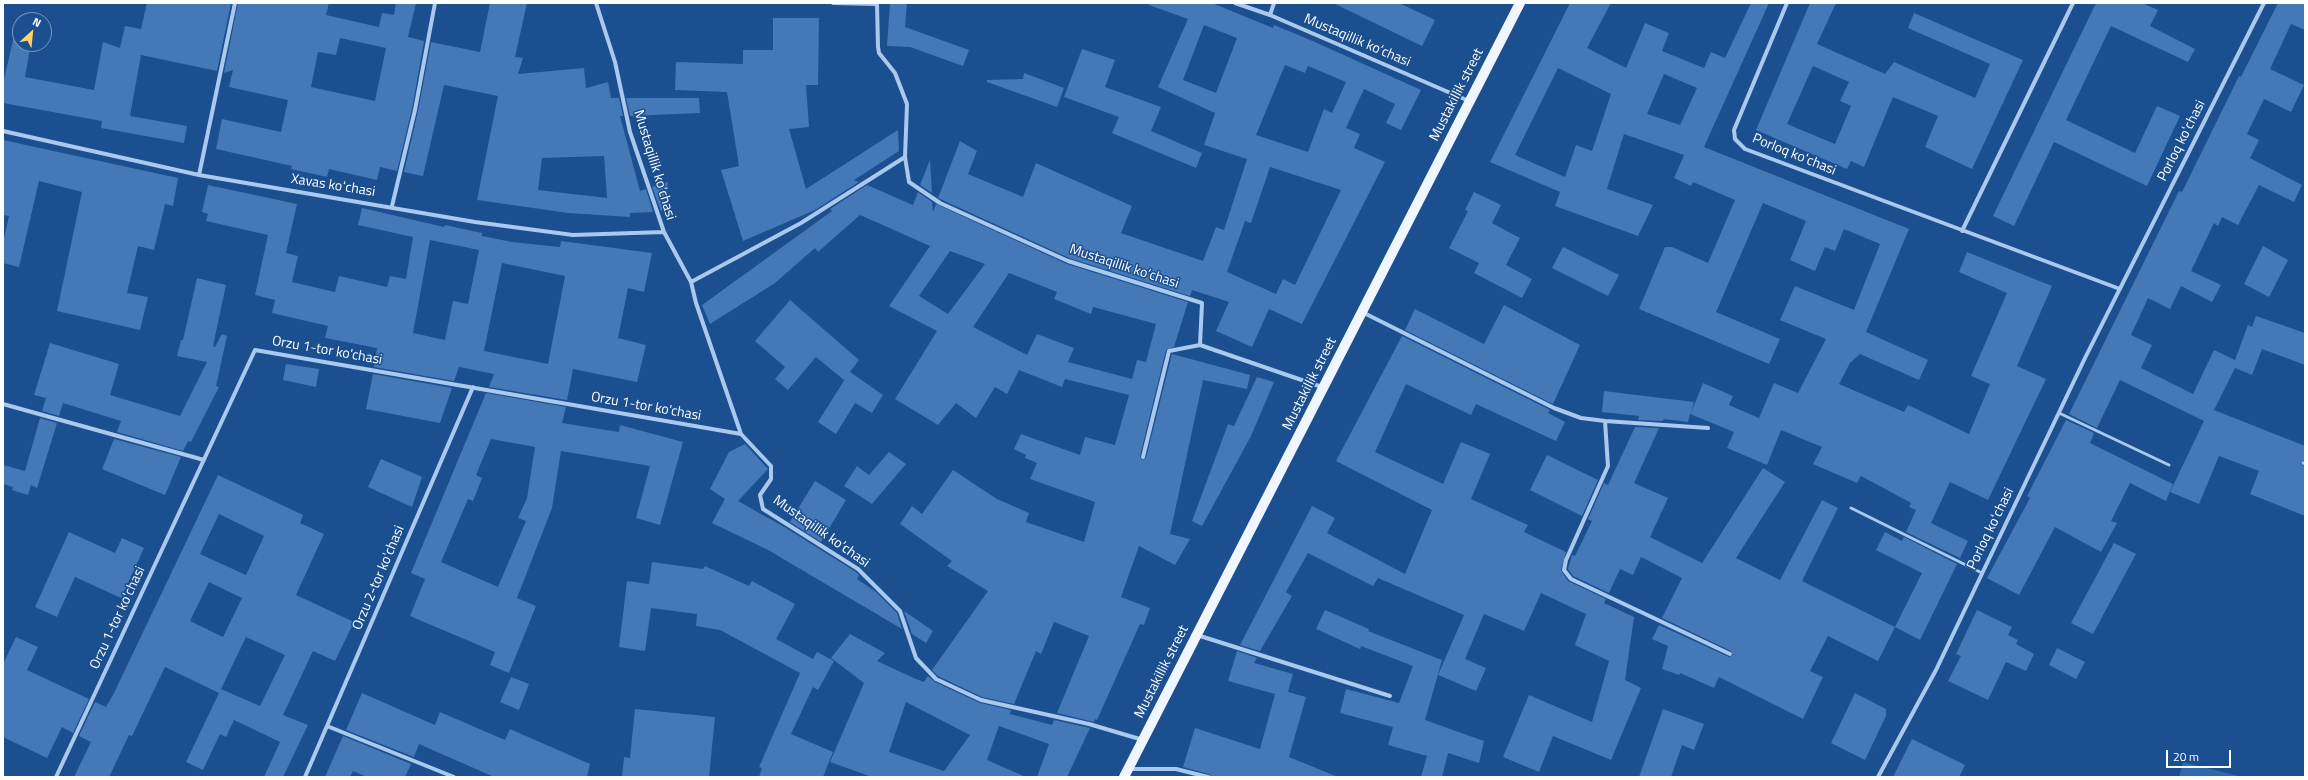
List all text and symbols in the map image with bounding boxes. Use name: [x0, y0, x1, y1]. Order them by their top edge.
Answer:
street label: Mustaqillik ko‘chasi: [1301, 11, 1413, 71]
north arrow: [12, 12, 52, 52]
text: N: [30, 13, 44, 31]
street label: Mustakillik street: [1426, 46, 1488, 144]
street label: Porloq koʻchasi: [2154, 98, 2210, 184]
street label: Mustaqillik ko‘chasi: [629, 108, 679, 222]
street label: Porloq koʻchasi: [1750, 131, 1838, 179]
street label: Xavas koʻchasi: [290, 171, 376, 201]
street label: Mustaqillik ko‘chasi: [1067, 241, 1181, 293]
street label: Orzu 1-tor ko'chasi: [271, 333, 383, 369]
street label: Mustakillik street: [1279, 335, 1341, 433]
street label: Orzu 1-tor ko'chasi: [590, 389, 702, 425]
street label: Porloq koʻchasi: [1964, 485, 2018, 573]
street label: Mustaqillik ko‘chasi: [769, 492, 873, 572]
street label: Orzu 2-tor ko'chasi: [349, 523, 409, 633]
street label: Orzu 1-tor ko'chasi: [87, 564, 149, 672]
street label: Mustakillik street: [1131, 623, 1193, 721]
scale bar: [2168, 742, 2233, 768]
text: 20 m: [2173, 747, 2199, 766]

